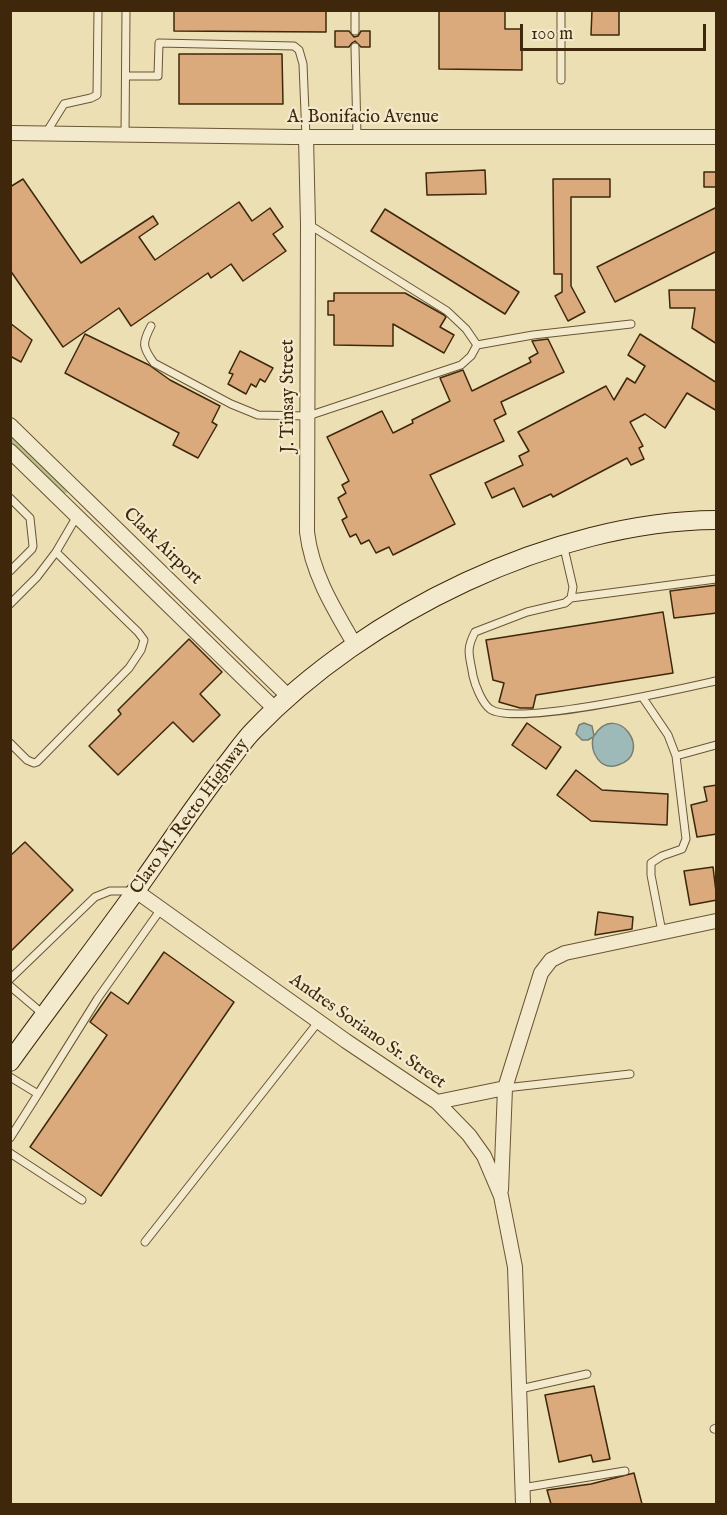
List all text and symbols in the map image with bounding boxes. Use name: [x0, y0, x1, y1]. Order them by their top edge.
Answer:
scale bar: [523, 12, 709, 50]
text: 100 m: [531, 23, 573, 46]
street label: A. Bonifacio Avenue: [287, 107, 439, 129]
street label: J. Tinsay Street: [278, 339, 300, 453]
street label: Clark Airport: [118, 504, 206, 590]
street label: Claro M. Recto Highway: [126, 735, 254, 899]
street label: Andres Soriano Sr. Street: [285, 970, 449, 1094]

